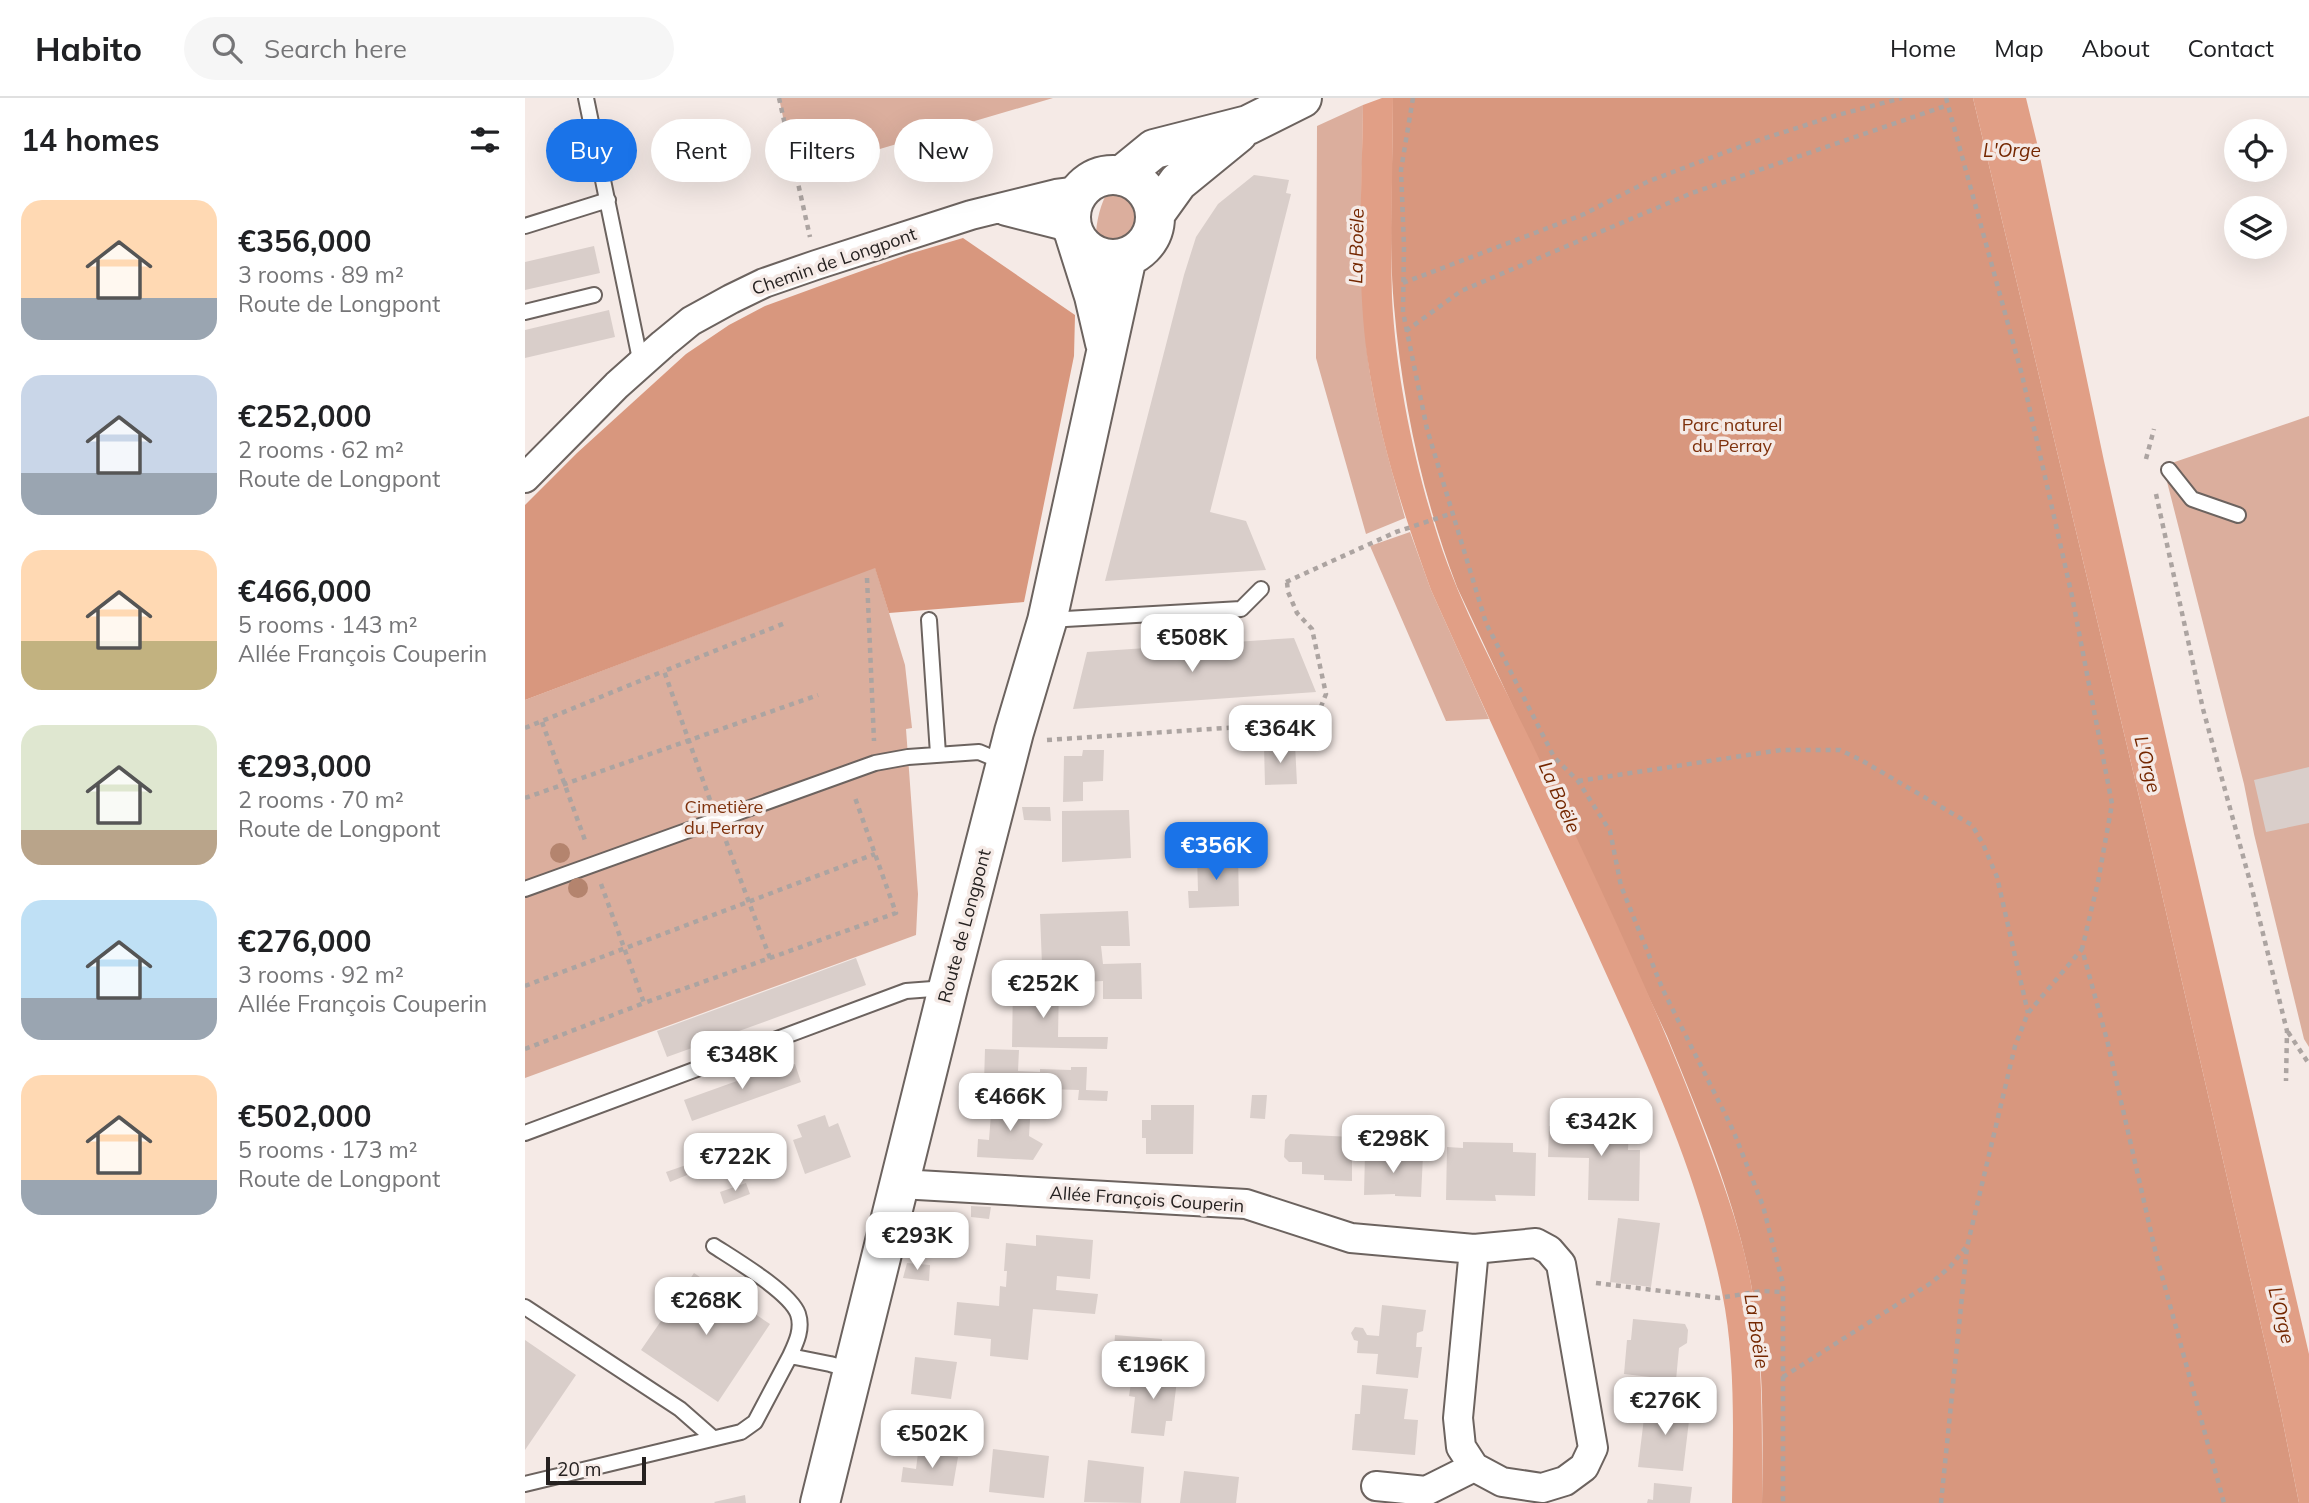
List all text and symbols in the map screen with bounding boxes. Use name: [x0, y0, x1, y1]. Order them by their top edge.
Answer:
search box: [184, 17, 674, 80]
text: Habito: [35, 28, 142, 69]
icon: search: [208, 29, 246, 67]
text: Search here: [264, 32, 407, 65]
text: Home: [1890, 33, 1956, 63]
text: Map: [1994, 33, 2044, 63]
text: About: [2082, 33, 2150, 63]
text: Contact: [2188, 33, 2274, 63]
chip: Buy: [546, 119, 637, 182]
chip: Rent: [651, 119, 751, 182]
chip: Filters: [765, 119, 880, 182]
chip: New: [894, 119, 993, 182]
map controls: [2224, 119, 2287, 259]
button: locate: [2224, 119, 2287, 182]
text: 14 homes: [21, 121, 160, 159]
icon: filters: [466, 121, 504, 159]
water label: L'Orge: [1983, 138, 2041, 162]
button: layers: [2224, 196, 2287, 259]
water label: La Boële: [1343, 208, 1369, 284]
text: €356,000: [238, 222, 371, 260]
street label: Chemin de Longpont: [749, 222, 919, 300]
icon: home: [77, 228, 161, 312]
text: 3 rooms · 89 m²: [238, 260, 404, 289]
text: Route de Longpont: [238, 289, 440, 318]
text: €252,000: [238, 397, 371, 435]
icon: home: [77, 403, 161, 487]
park label: Parc naturel du Perray: [1682, 413, 1782, 457]
text: 2 rooms · 62 m²: [238, 435, 404, 464]
text: Route de Longpont: [238, 464, 440, 493]
text: €466,000: [238, 572, 371, 610]
icon: home: [77, 578, 161, 662]
text: 5 rooms · 143 m²: [238, 610, 418, 639]
pin: €508K: [1143, 614, 1241, 674]
text: €508K: [1157, 622, 1227, 651]
text: Allée François Couperin: [238, 639, 487, 668]
pin: €364K: [1231, 706, 1329, 765]
text: €364K: [1245, 713, 1315, 742]
water label: L'Orge: [2129, 733, 2167, 795]
text: €293,000: [238, 747, 371, 785]
icon: home: [77, 753, 161, 837]
water label: La Boële: [1534, 758, 1586, 836]
text: 2 rooms · 70 m²: [238, 785, 404, 814]
park label: Cimetière du Perray: [684, 795, 765, 839]
text: Route de Longpont: [238, 814, 440, 843]
pin: €356K: [1167, 822, 1265, 882]
text: €356K: [1181, 830, 1251, 859]
street label: Route de Longpont: [932, 847, 996, 1005]
text: €276,000: [238, 922, 371, 960]
icon: home: [77, 928, 161, 1012]
text: 3 rooms · 92 m²: [238, 960, 404, 989]
pin: €252K: [994, 960, 1092, 1020]
text: €252K: [1008, 968, 1078, 997]
text: Allée François Couperin: [238, 989, 487, 1018]
pin: €348K: [693, 1032, 791, 1091]
text: €348K: [707, 1039, 777, 1068]
pin: €466K: [961, 1074, 1059, 1133]
text: €466K: [975, 1081, 1045, 1110]
text: €502,000: [238, 1097, 371, 1135]
pin: €342K: [1552, 1098, 1650, 1158]
icon: home: [77, 1103, 161, 1187]
text: €342K: [1566, 1106, 1636, 1135]
pin: €298K: [1344, 1116, 1442, 1175]
text: €298K: [1358, 1123, 1428, 1152]
pin: €722K: [686, 1134, 784, 1193]
text: 5 rooms · 173 m²: [238, 1135, 418, 1164]
text: €722K: [700, 1141, 770, 1170]
text: Route de Longpont: [238, 1164, 440, 1193]
street label: Allée François Couperin: [1049, 1181, 1245, 1217]
pin: €293K: [868, 1212, 966, 1272]
text: €293K: [882, 1220, 952, 1249]
pin: €268K: [657, 1278, 755, 1337]
water label: L'Orge: [2263, 1284, 2301, 1346]
text: €268K: [671, 1285, 741, 1314]
water label: La Boële: [1739, 1292, 1775, 1370]
pin: €196K: [1104, 1342, 1202, 1401]
text: €196K: [1118, 1349, 1188, 1378]
pin: €276K: [1616, 1378, 1714, 1437]
text: €276K: [1630, 1385, 1700, 1414]
pin: €502K: [883, 1410, 981, 1470]
text: €502K: [897, 1418, 967, 1447]
scale bar: [546, 1454, 646, 1486]
text: 20 m: [557, 1457, 601, 1481]

